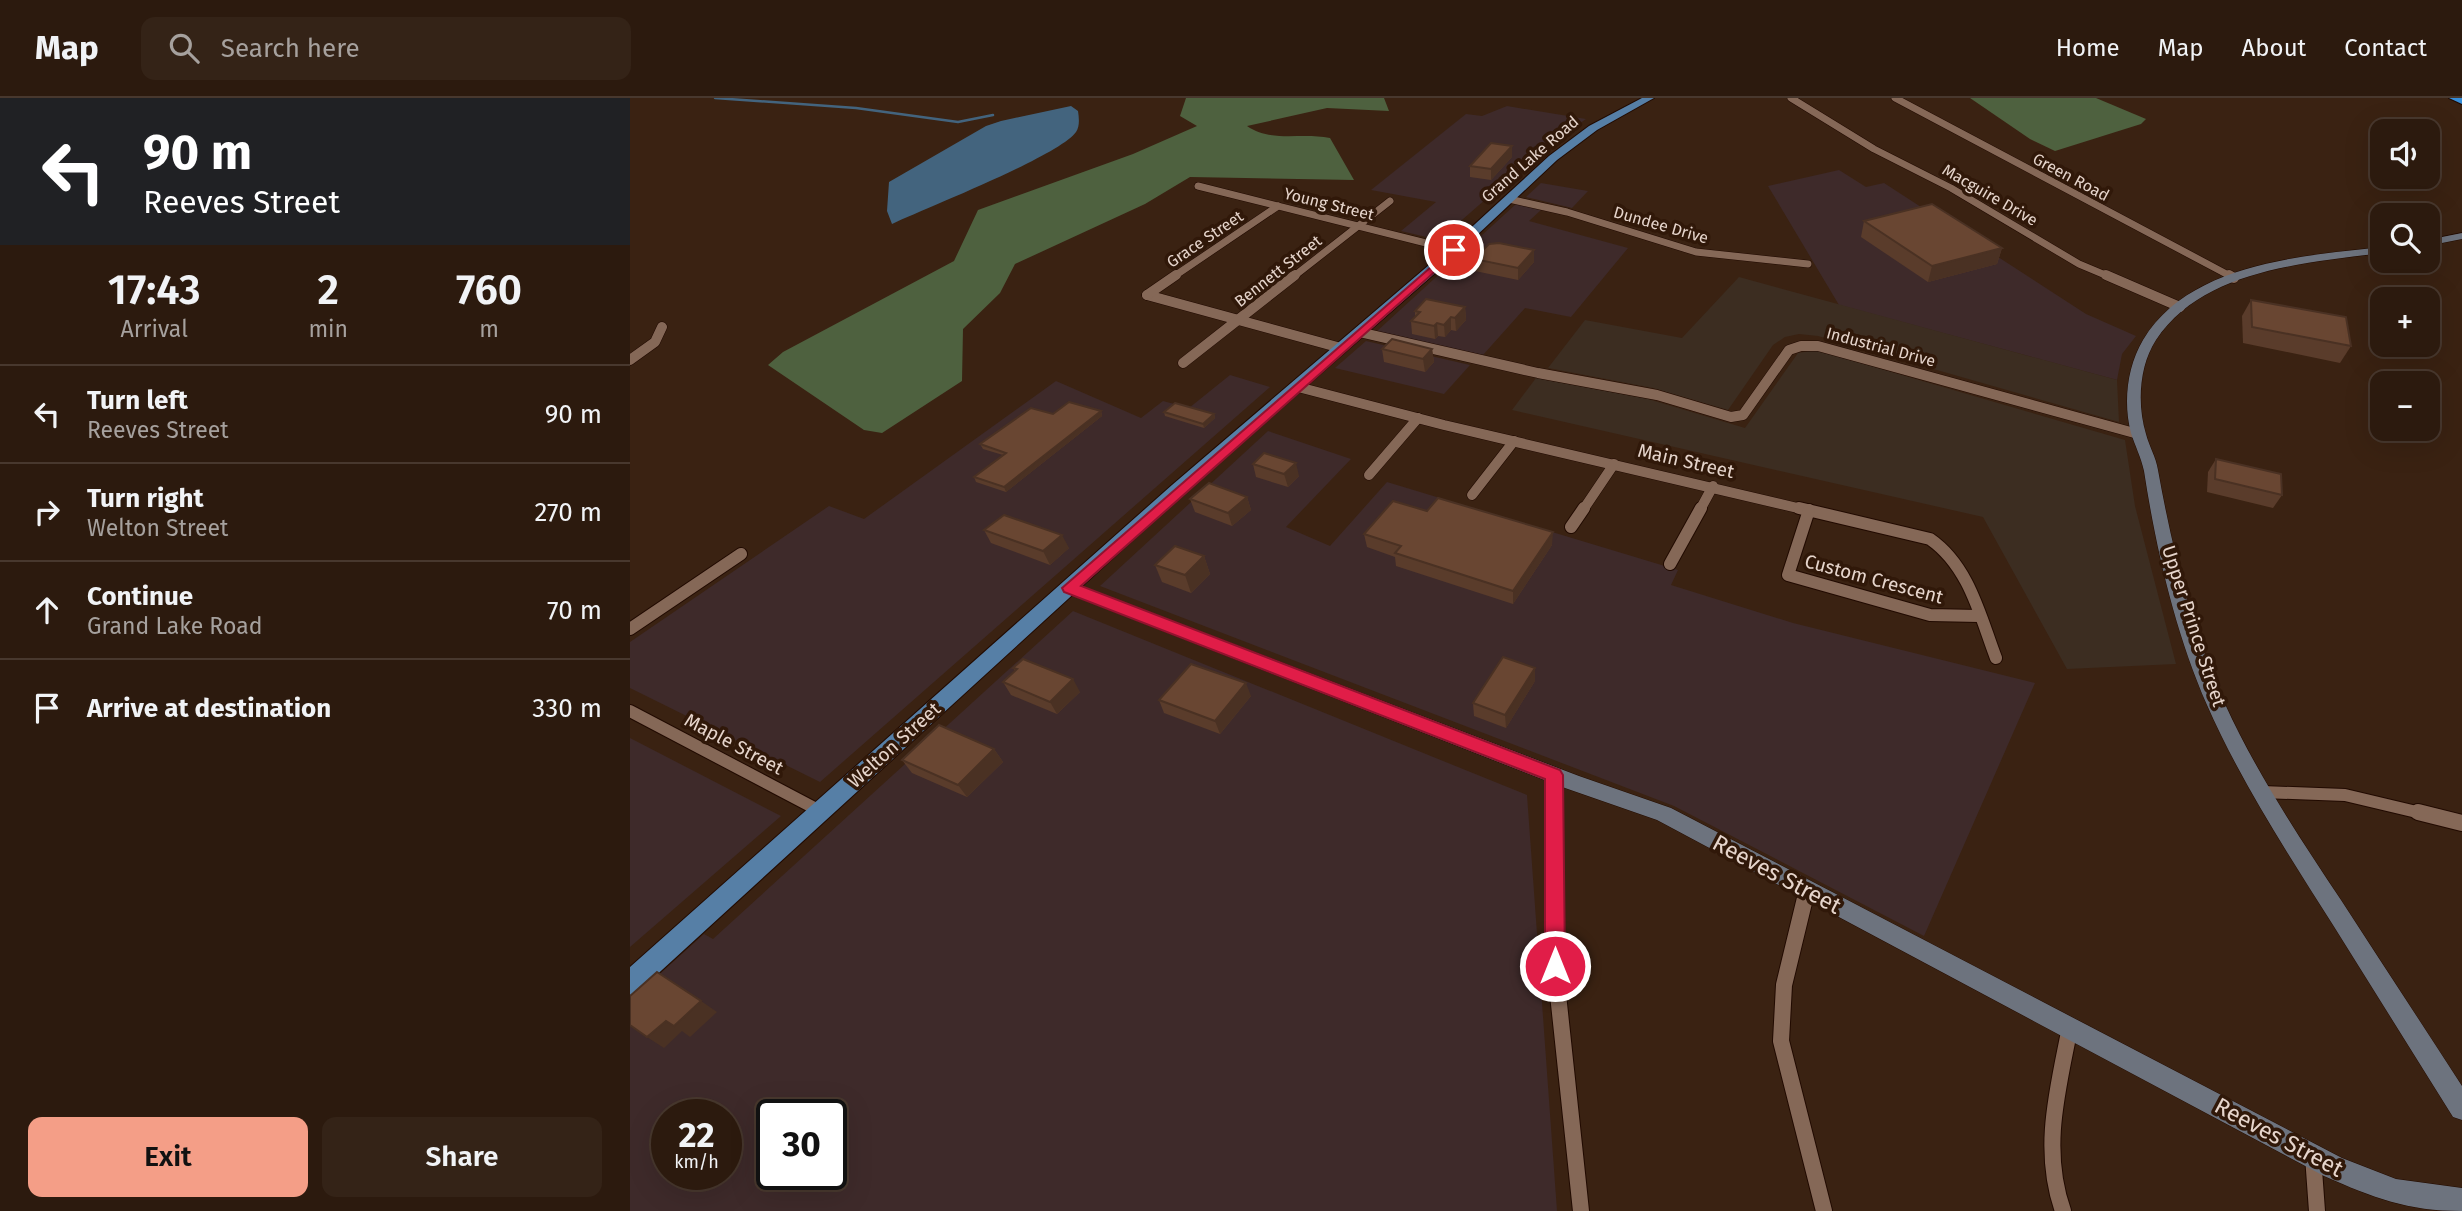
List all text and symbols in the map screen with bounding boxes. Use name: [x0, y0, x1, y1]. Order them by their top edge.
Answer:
search box: [141, 17, 631, 80]
text: Map: [35, 28, 99, 68]
icon: search: [165, 29, 203, 67]
text: Search here: [221, 33, 360, 64]
text: Home: [2056, 34, 2120, 62]
text: Map: [2158, 34, 2204, 62]
text: About: [2242, 34, 2306, 62]
text: Contact: [2344, 34, 2427, 62]
street label: Grand Lake Road: [1478, 112, 1582, 206]
map controls: [2370, 119, 2440, 441]
button: sound: [2370, 119, 2440, 189]
text: 90 m: [143, 123, 252, 182]
icon: left: [28, 126, 119, 217]
street label: Green Road: [2030, 149, 2112, 205]
street label: Macguire Drive: [1939, 160, 2041, 230]
text: Reeves Street: [143, 183, 340, 221]
street label: Young Street: [1282, 184, 1376, 224]
street label: Dundee Drive: [1611, 202, 1711, 248]
button: search: [2370, 203, 2440, 273]
street label: Grace Street: [1163, 206, 1247, 272]
pin: [1424, 220, 1484, 280]
street label: Bennett Street: [1231, 231, 1325, 311]
icon: arrive: [1435, 231, 1473, 269]
text: 17:43: [108, 265, 201, 315]
text: 2: [317, 265, 339, 315]
text: 760: [456, 265, 522, 315]
button: +: [2370, 287, 2440, 357]
text: Arrival: [121, 315, 188, 343]
text: min: [308, 315, 348, 343]
text: m: [479, 315, 499, 343]
street label: Industrial Drive: [1824, 323, 1938, 371]
button: −: [2370, 371, 2440, 441]
text: Turn left: [87, 385, 188, 416]
icon: left: [28, 395, 66, 433]
text: 90 m: [545, 399, 602, 430]
text: Reeves Street: [87, 416, 229, 444]
street label: Main Street: [1636, 439, 1737, 483]
text: Turn right: [87, 483, 204, 514]
icon: right: [28, 493, 66, 531]
text: 270 m: [534, 497, 602, 528]
text: Welton Street: [87, 514, 228, 542]
street label: Upper Prince Street: [2157, 543, 2231, 710]
street label: Custom Crescent: [1802, 549, 1946, 609]
text: Continue: [87, 581, 193, 612]
icon: ahead: [28, 591, 66, 629]
text: 70 m: [547, 595, 602, 626]
text: Grand Lake Road: [87, 612, 262, 640]
icon: arrive: [28, 689, 66, 727]
text: Arrive at destination: [87, 693, 331, 724]
text: 330 m: [532, 693, 602, 724]
street label: Welton Street: [843, 697, 945, 793]
street label: Maple Street: [681, 708, 788, 780]
street label: Reeves Street: [1708, 828, 1847, 920]
position arrow: [1518, 929, 1592, 1003]
street label: Reeves Street: [2210, 1091, 2349, 1183]
speed limit sign: 30: [756, 1099, 847, 1190]
text: 22: [678, 1114, 715, 1156]
button: Exit: [28, 1117, 308, 1197]
button: Share: [322, 1117, 602, 1197]
text: km/h: [674, 1151, 719, 1173]

